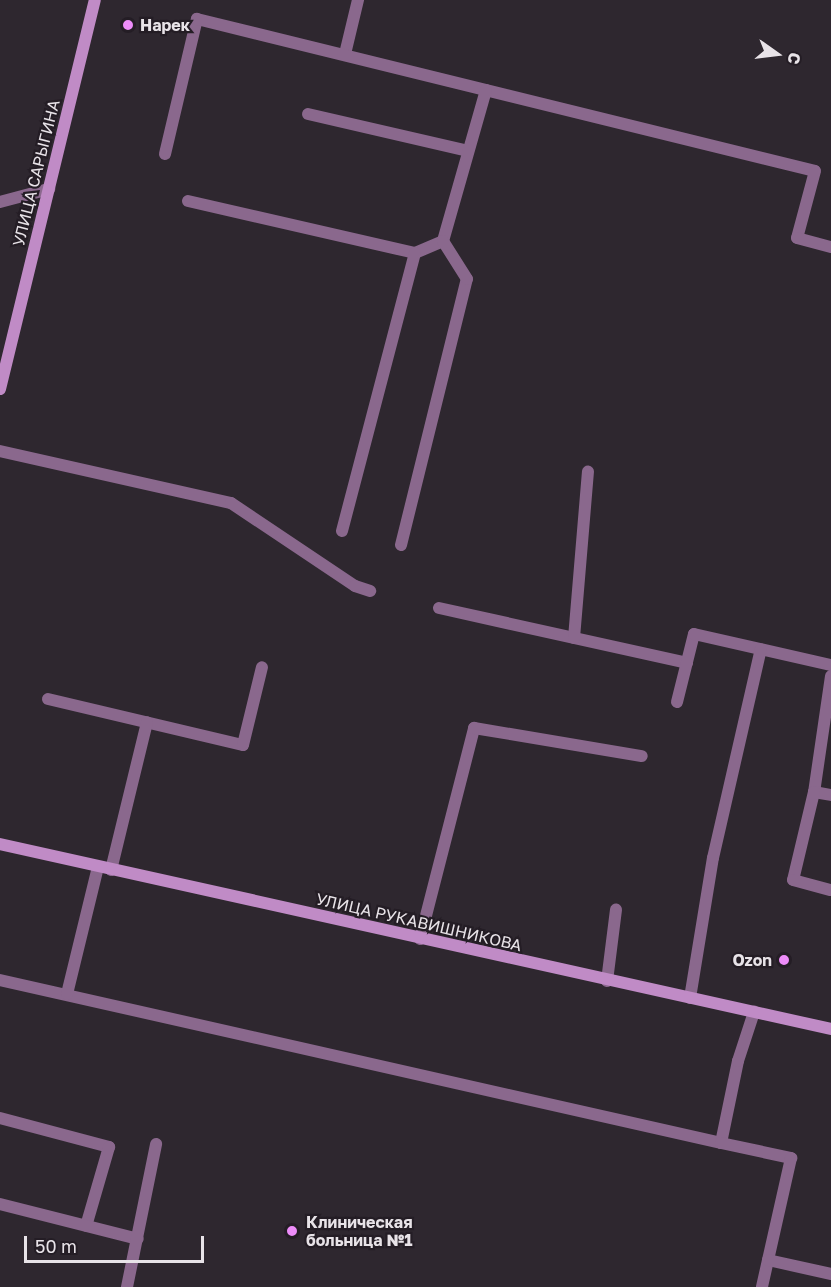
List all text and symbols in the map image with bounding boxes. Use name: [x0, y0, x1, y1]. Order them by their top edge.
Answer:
place label: Нарек: [140, 15, 190, 35]
marker: Нарек: [121, 18, 135, 32]
north arrow: [747, 24, 807, 84]
text: С: [783, 50, 806, 66]
street label: УЛИЦА САРЫГИНА: [8, 98, 64, 248]
street label: УЛИЦА РУКАВИШНИКОВА: [314, 889, 524, 955]
place label: Ozon: [732, 950, 772, 970]
marker: Ozon: [777, 953, 791, 967]
place label: Клиническая больница №1: [306, 1212, 413, 1250]
marker: Клиническая больница №1: [283, 1222, 301, 1240]
scale bar: [27, 1224, 207, 1262]
text: 50 m: [35, 1235, 77, 1257]

